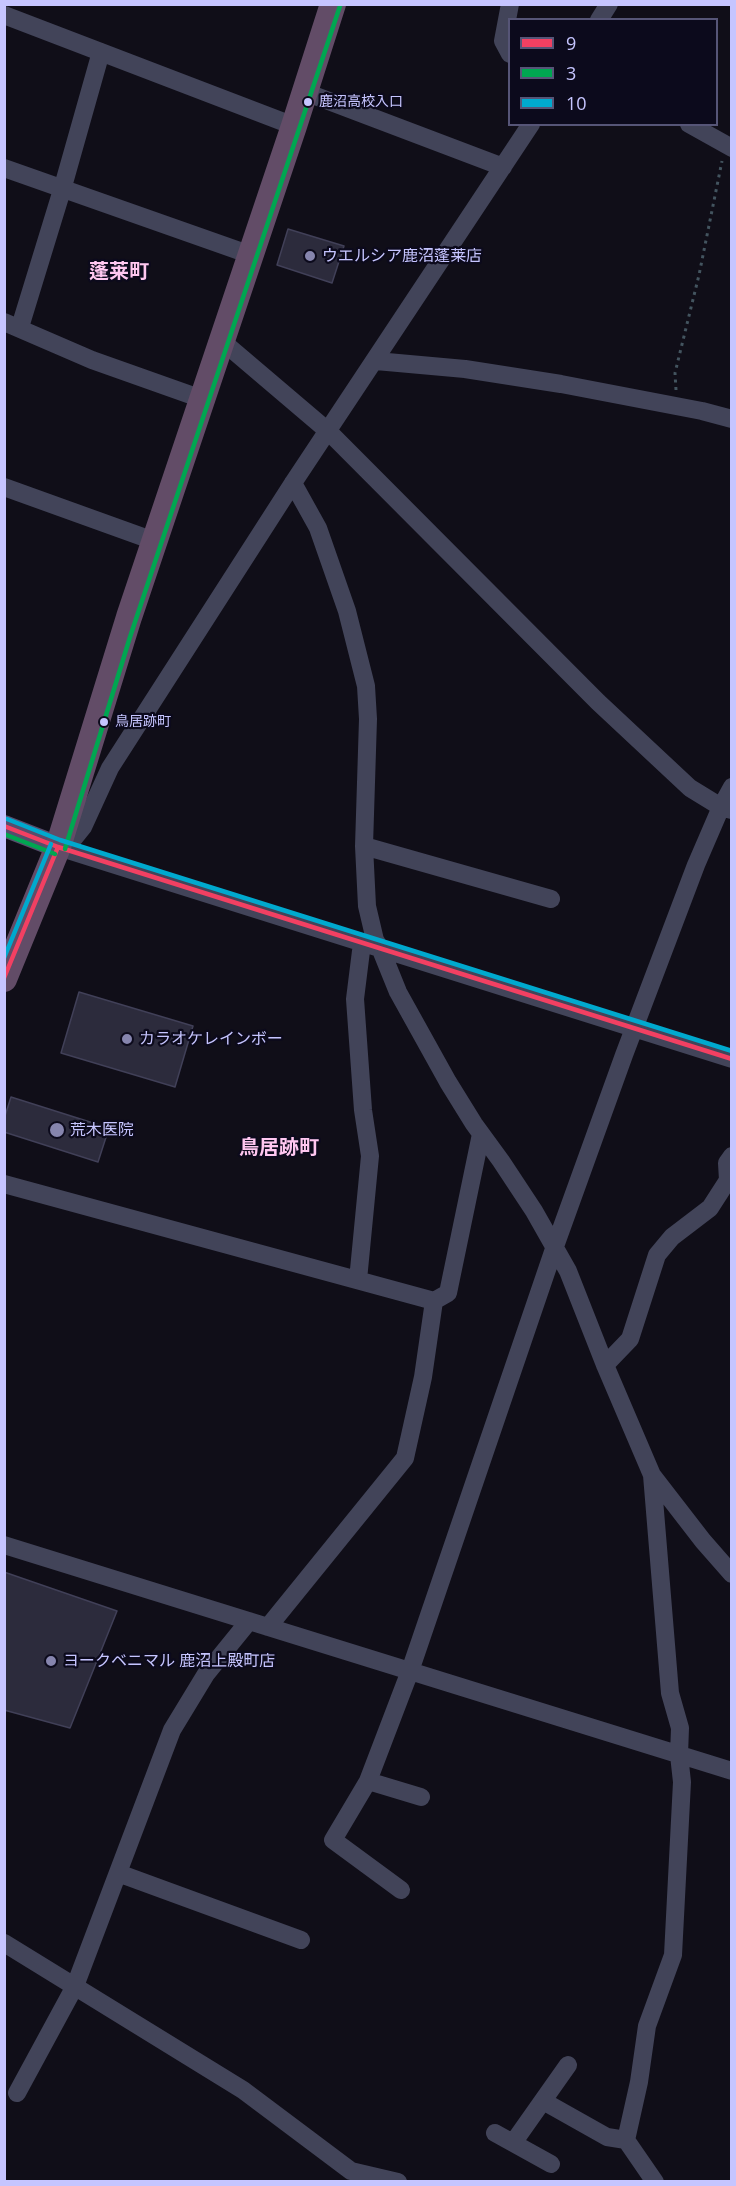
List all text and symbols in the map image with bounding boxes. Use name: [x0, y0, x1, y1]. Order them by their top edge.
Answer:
legend: [508, 18, 718, 126]
text: 9: [566, 31, 576, 55]
text: 3: [566, 61, 576, 85]
text: 10: [566, 91, 587, 115]
place label: 鹿沼高校入口: [319, 94, 403, 110]
marker: 鹿沼高校入口: [302, 96, 314, 108]
place label: ウエルシア鹿沼蓬莱店: [322, 246, 482, 266]
marker: ウエルシア鹿沼蓬莱店: [303, 249, 317, 263]
district label: 蓬莱町: [89, 260, 149, 284]
place label: 鳥居跡町: [115, 714, 171, 730]
marker: 鳥居跡町: [98, 716, 110, 728]
place label: カラオケレインボー: [139, 1029, 283, 1049]
marker: カラオケレインボー: [120, 1032, 134, 1046]
place label: 荒木医院: [70, 1120, 134, 1140]
marker: 荒木医院: [48, 1121, 66, 1139]
district label: 鳥居跡町: [239, 1136, 319, 1160]
place label: ヨークベニマル 鹿沼上殿町店: [63, 1651, 275, 1671]
marker: ヨークベニマル 鹿沼上殿町店: [44, 1654, 58, 1668]

